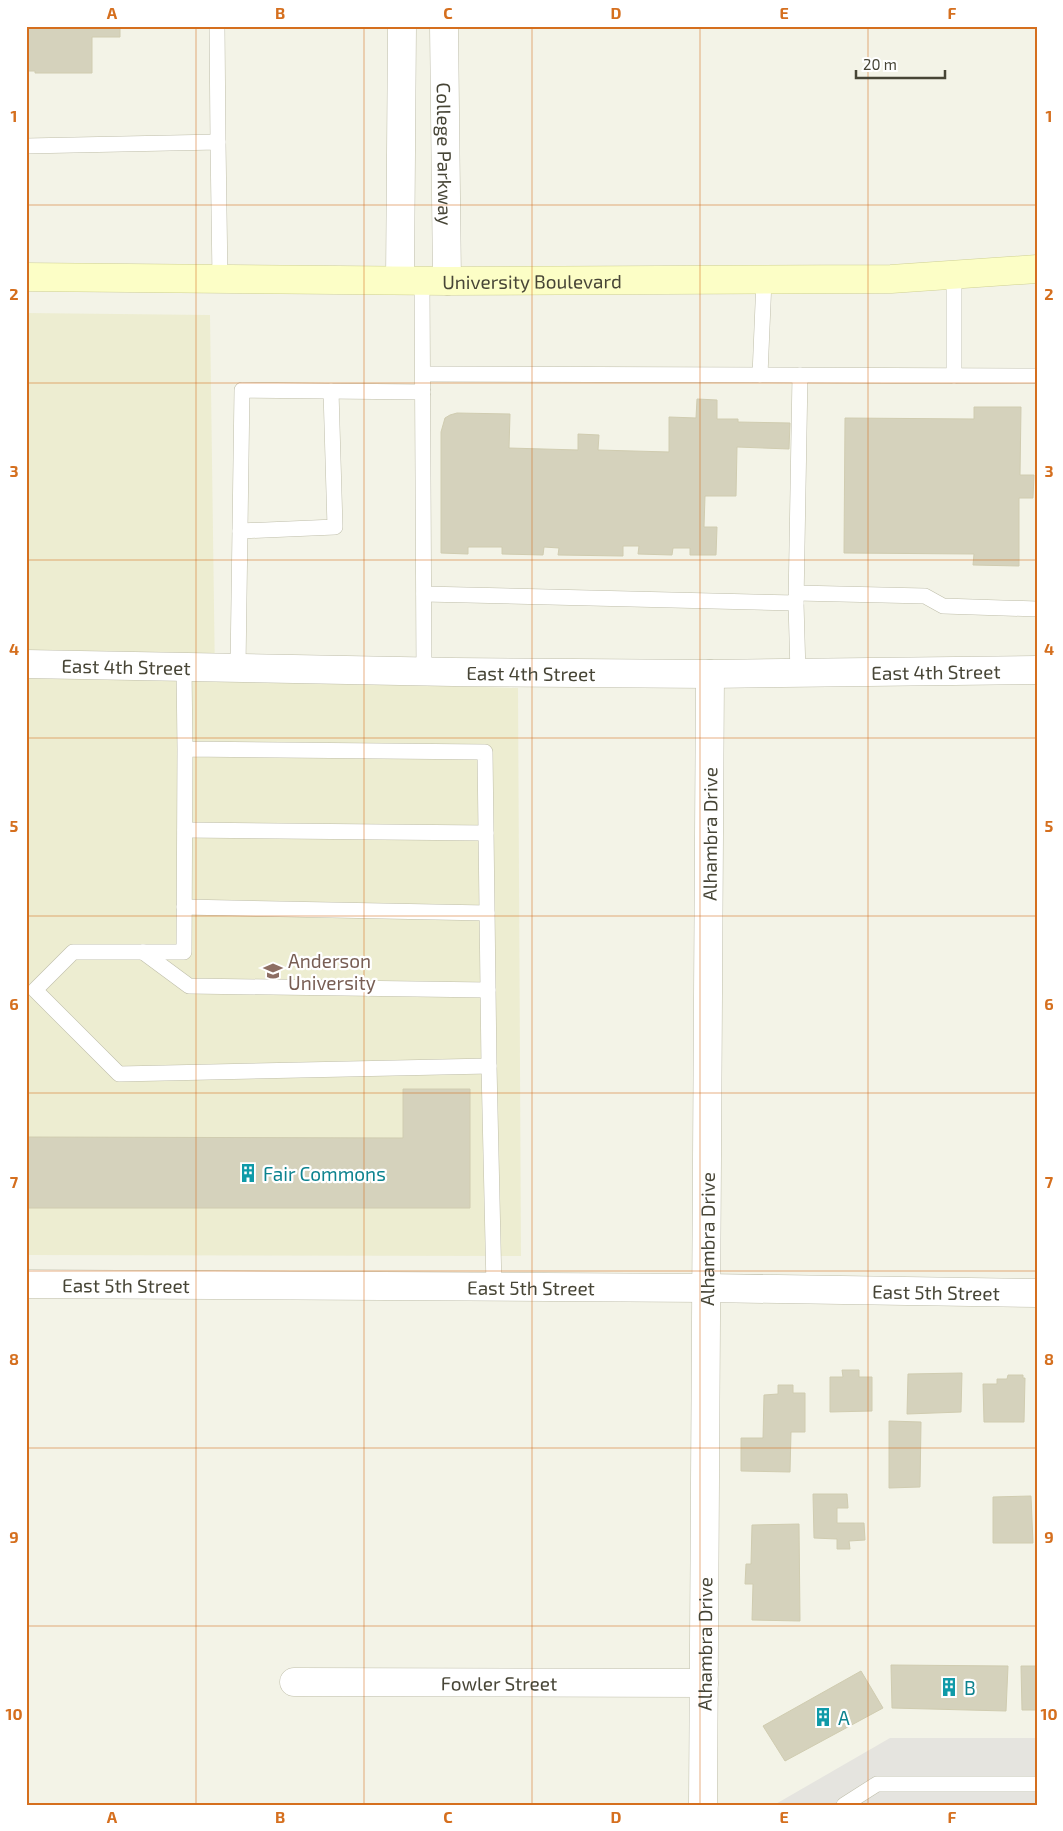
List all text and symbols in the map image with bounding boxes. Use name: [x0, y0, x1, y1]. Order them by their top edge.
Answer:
text: A: [107, 3, 118, 22]
text: B: [275, 3, 285, 22]
text: C: [443, 3, 453, 22]
text: D: [611, 3, 622, 22]
text: E: [779, 3, 789, 22]
text: F: [948, 3, 957, 22]
scale bar: [856, 48, 944, 80]
text: 20 m: [863, 55, 897, 73]
street label: College Parkway: [433, 82, 458, 226]
text: 1: [11, 106, 17, 125]
text: 1: [1046, 106, 1052, 125]
street label: University Boulevard: [442, 269, 622, 293]
text: 2: [9, 284, 19, 303]
text: 2: [1044, 284, 1054, 303]
text: 3: [9, 461, 19, 480]
text: 3: [1044, 461, 1054, 480]
text: 4: [9, 639, 19, 658]
text: 4: [1044, 639, 1054, 658]
street label: East 4th Street: [61, 653, 191, 679]
street label: East 4th Street: [871, 659, 1001, 684]
street label: East 4th Street: [466, 661, 596, 685]
street label: Alhambra Drive: [697, 767, 721, 901]
text: 5: [10, 816, 19, 835]
text: 5: [1045, 816, 1054, 835]
place label: Anderson University: [288, 949, 376, 994]
school or university icon: Anderson University: [262, 960, 284, 982]
text: 6: [9, 994, 19, 1013]
text: 6: [1044, 994, 1054, 1013]
building icon: Fair Commons: [237, 1162, 259, 1184]
place label: Fair Commons: [263, 1162, 386, 1185]
text: 7: [10, 1172, 19, 1191]
street label: Alhambra Drive: [695, 1172, 718, 1306]
text: 7: [1045, 1172, 1054, 1191]
street label: East 5th Street: [62, 1273, 190, 1296]
street label: East 5th Street: [467, 1275, 595, 1299]
street label: East 5th Street: [872, 1279, 1000, 1304]
text: 8: [9, 1349, 19, 1368]
text: 8: [1044, 1349, 1054, 1368]
text: 9: [9, 1527, 19, 1546]
text: 9: [1044, 1527, 1054, 1546]
street label: Alhambra Drive: [692, 1577, 716, 1711]
street label: Fowler Street: [441, 1671, 557, 1694]
building icon: B: [938, 1676, 960, 1698]
place label: B: [964, 1676, 976, 1699]
text: 10: [5, 1704, 23, 1723]
text: 10: [1040, 1704, 1058, 1723]
building icon: A: [812, 1706, 834, 1728]
place label: A: [838, 1706, 850, 1729]
text: A: [107, 1807, 118, 1826]
text: B: [275, 1807, 285, 1826]
text: C: [443, 1807, 453, 1826]
text: D: [611, 1807, 622, 1826]
text: E: [779, 1807, 789, 1826]
text: F: [948, 1807, 957, 1826]

